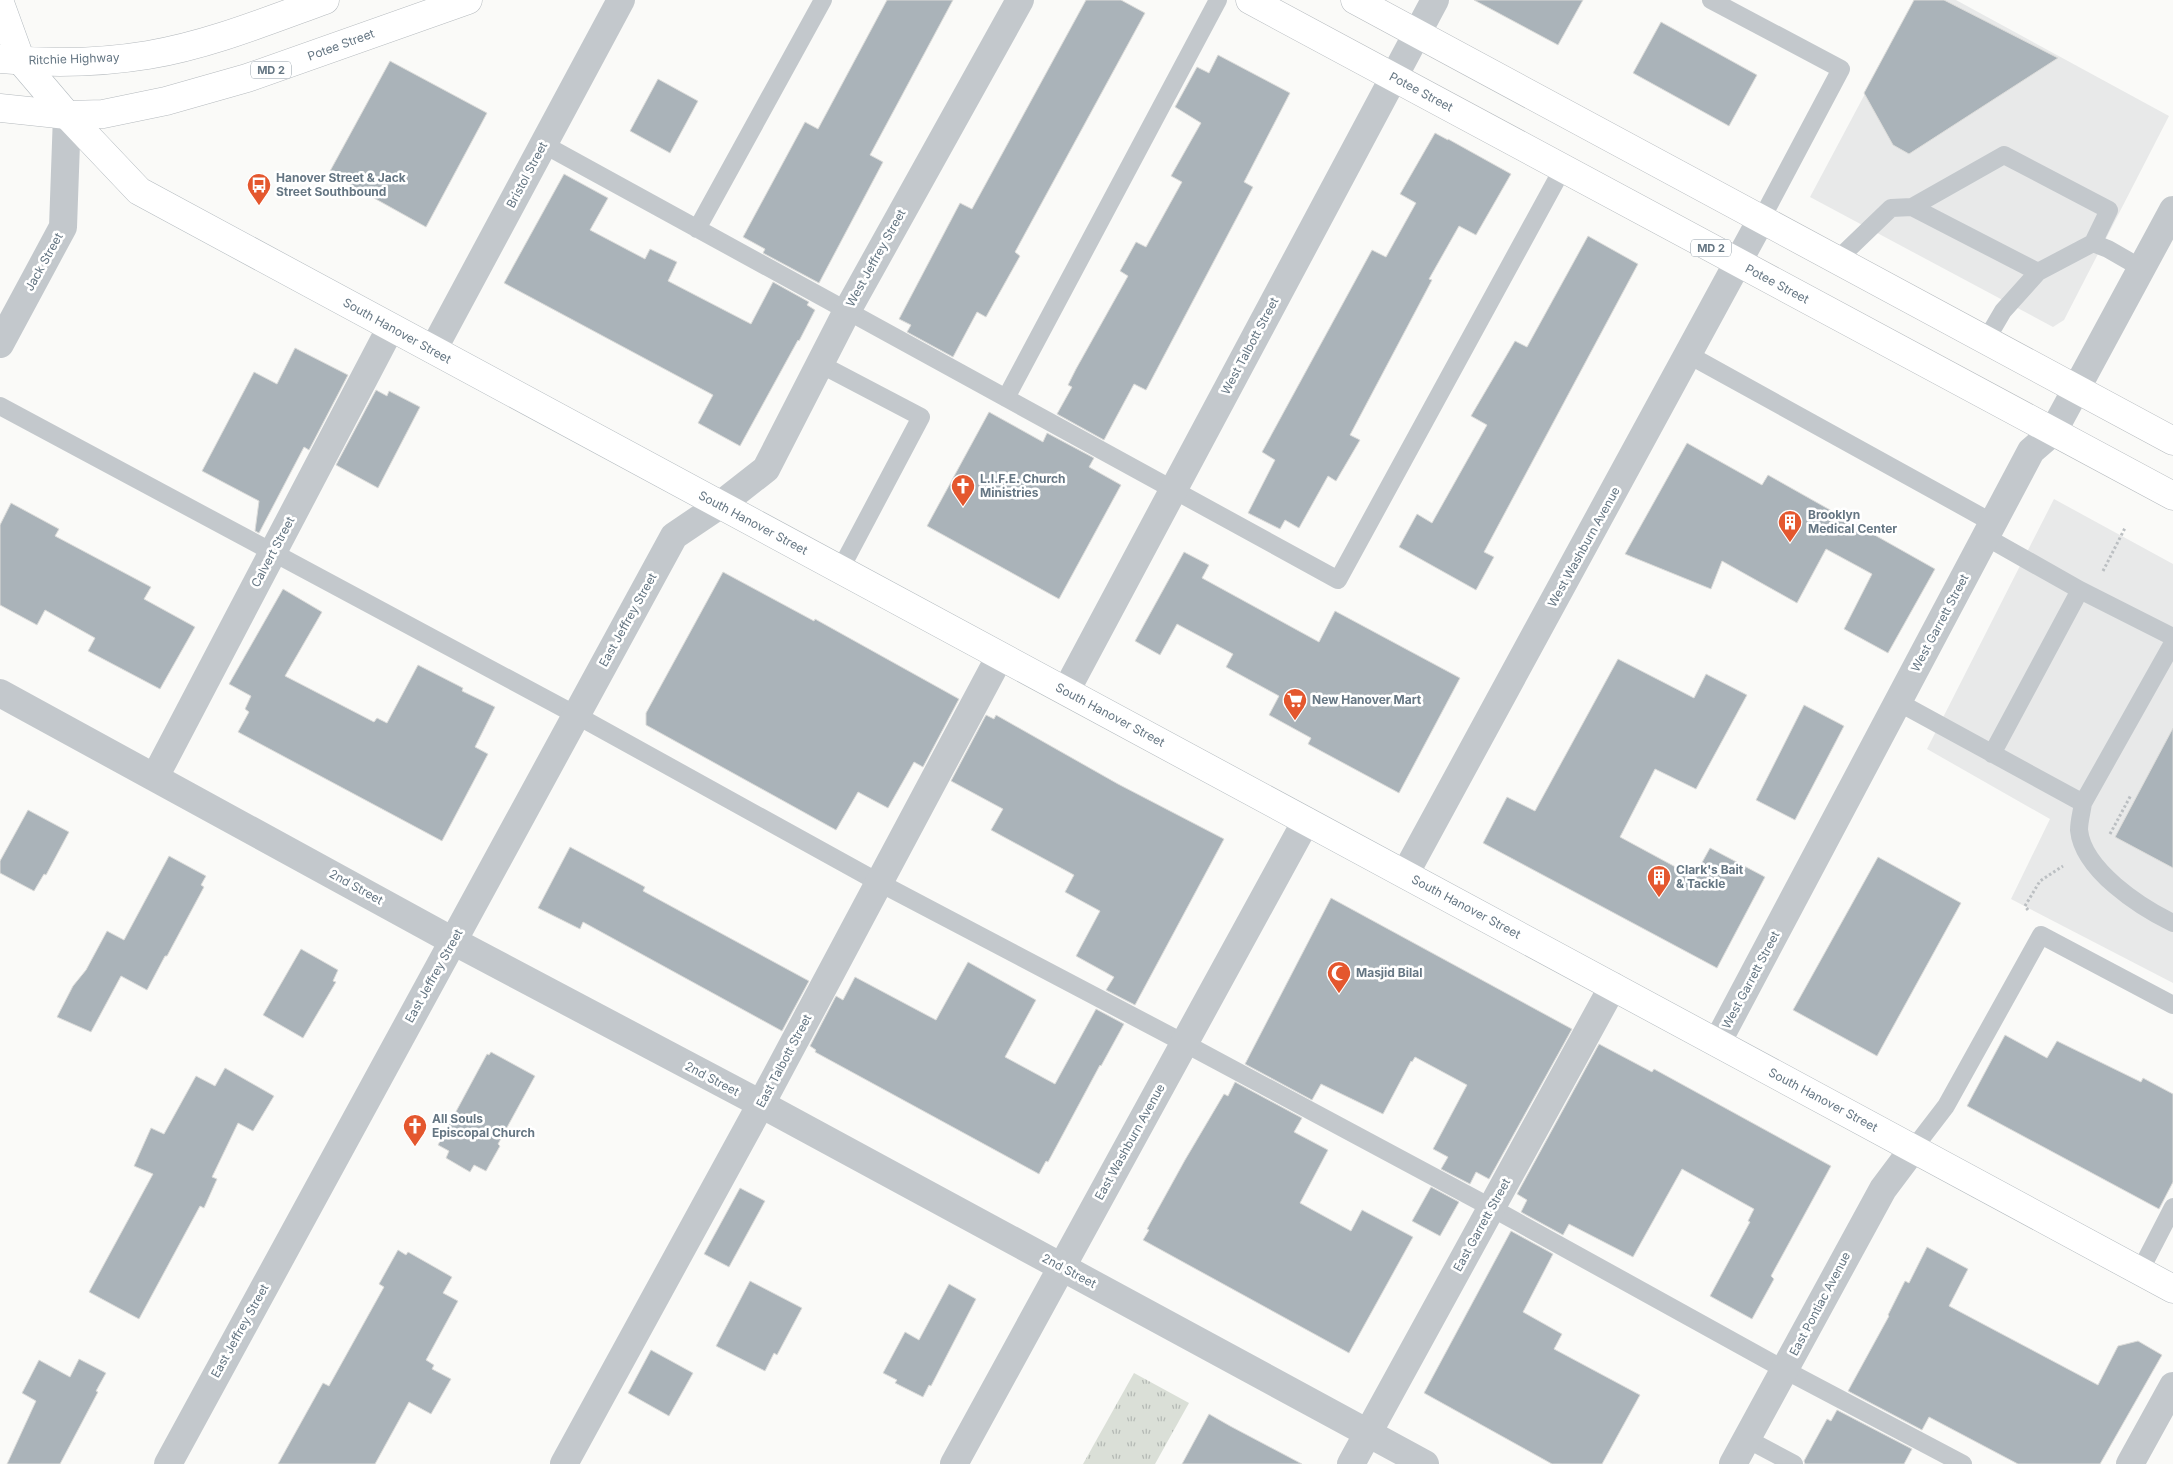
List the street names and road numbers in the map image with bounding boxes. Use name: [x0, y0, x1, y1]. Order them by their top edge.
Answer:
street label: Potee Street: [305, 26, 376, 64]
street label: Ritchie Highway: [28, 49, 120, 68]
road number: MD 2: [251, 62, 291, 78]
street label: Potee Street: [1387, 69, 1456, 115]
street label: Bristol Street: [503, 139, 550, 210]
street label: West Jeffrey Street: [843, 206, 909, 309]
street label: Jack Street: [21, 230, 66, 293]
road number: MD 2: [1691, 240, 1731, 256]
street label: Potee Street: [1743, 261, 1812, 307]
street label: South Hanover Street: [341, 295, 454, 367]
street label: West Talbott Street: [1218, 295, 1281, 397]
street label: West Washburn Avenue: [1544, 484, 1623, 609]
street label: South Hanover Street: [696, 487, 810, 558]
street label: Calvert Street: [248, 514, 297, 590]
street label: East Jeffrey Street: [596, 570, 660, 669]
street label: West Garrett Street: [1908, 571, 1972, 674]
street label: South Hanover Street: [1053, 679, 1167, 750]
street label: 2nd Street: [327, 866, 386, 907]
street label: South Hanover Street: [1409, 871, 1523, 942]
street label: East Jeffrey Street: [402, 926, 466, 1025]
street label: West Garrett Street: [1719, 928, 1783, 1031]
street label: East Talbott Street: [753, 1012, 814, 1110]
street label: 2nd Street: [683, 1058, 742, 1099]
street label: South Hanover Street: [1766, 1064, 1880, 1135]
street label: East Washburn Avenue: [1091, 1081, 1168, 1203]
street label: East Garrett Street: [1450, 1176, 1513, 1274]
street label: East Pontiac Avenue: [1786, 1249, 1853, 1358]
street label: 2nd Street: [1040, 1250, 1099, 1291]
street label: East Jeffrey Street: [208, 1281, 272, 1380]

